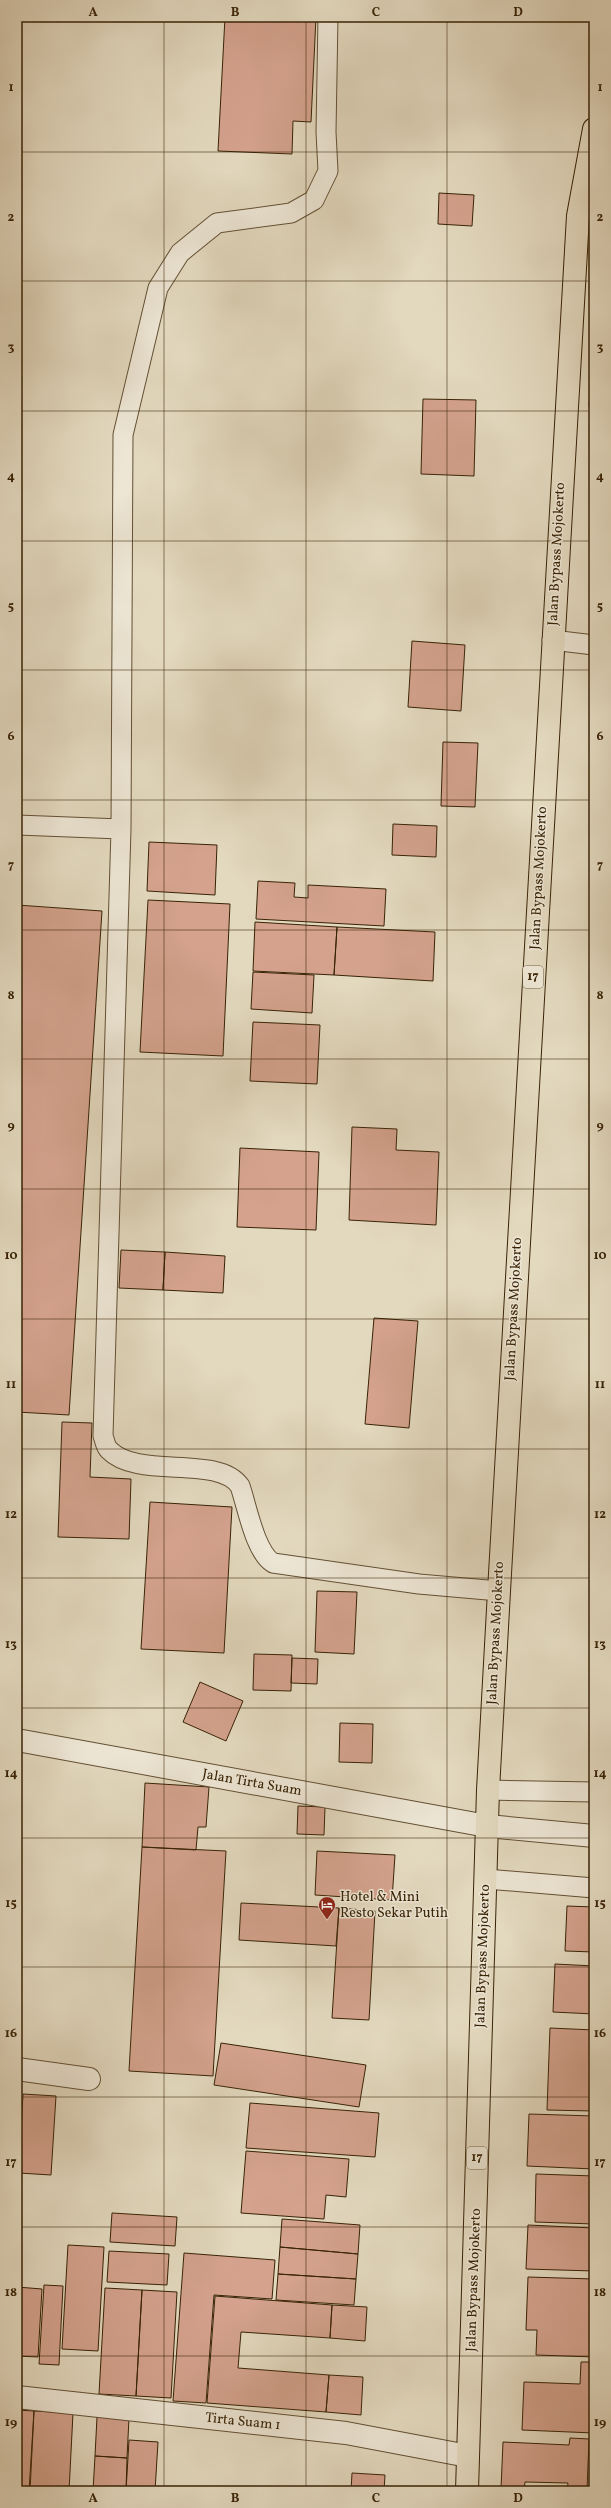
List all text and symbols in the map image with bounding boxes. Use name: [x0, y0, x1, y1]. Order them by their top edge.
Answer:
text: A: [88, 4, 98, 22]
text: B: [231, 4, 240, 22]
text: C: [372, 4, 380, 22]
text: D: [513, 4, 523, 22]
text: 1: [8, 79, 14, 97]
text: 1: [597, 79, 603, 97]
text: 2: [8, 209, 15, 227]
text: 2: [597, 209, 604, 227]
text: 3: [8, 339, 15, 357]
text: 3: [597, 339, 604, 357]
text: 4: [7, 468, 15, 486]
text: 4: [596, 468, 604, 486]
street label: Jalan Bypass Mojokerto: [544, 482, 570, 626]
text: 5: [8, 598, 14, 616]
text: 5: [597, 598, 603, 616]
text: 6: [7, 728, 15, 746]
text: 6: [596, 728, 604, 746]
street label: Jalan Bypass Mojokerto: [526, 806, 552, 950]
text: 7: [8, 857, 14, 875]
text: 7: [597, 857, 603, 875]
road number: 17: [523, 966, 543, 988]
text: 8: [7, 987, 15, 1005]
text: 8: [596, 987, 604, 1005]
text: 9: [7, 1117, 15, 1135]
text: 9: [596, 1117, 604, 1135]
street label: Jalan Bypass Mojokerto: [501, 1237, 527, 1381]
text: 10: [4, 1247, 18, 1265]
text: 10: [593, 1247, 607, 1265]
text: 11: [6, 1376, 16, 1394]
text: 11: [595, 1376, 605, 1394]
text: 12: [5, 1506, 17, 1524]
text: 12: [594, 1506, 606, 1524]
street label: Jalan Bypass Mojokerto: [483, 1561, 509, 1705]
text: 13: [5, 1636, 17, 1654]
text: 13: [594, 1636, 606, 1654]
text: 14: [4, 1765, 18, 1783]
street label: Jalan Tirta Suam: [201, 1765, 303, 1801]
text: 14: [593, 1765, 607, 1783]
street label: Jalan Bypass Mojokerto: [471, 1884, 495, 2028]
place label: Hotel & Mini Resto Sekar Putih: [340, 1888, 448, 1923]
text: 15: [5, 1895, 17, 1913]
hotel icon: Hotel & Mini Resto Sekar Putih: [317, 1895, 337, 1920]
text: 15: [594, 1895, 606, 1913]
text: 16: [5, 2025, 17, 2043]
text: 16: [594, 2025, 606, 2043]
road number: 17: [467, 2147, 487, 2169]
text: 17: [5, 2154, 17, 2172]
text: 17: [594, 2154, 606, 2172]
street label: Jalan Bypass Mojokerto: [462, 2208, 486, 2352]
text: 18: [5, 2284, 17, 2302]
text: 18: [594, 2284, 606, 2302]
street label: Tirta Suam 1: [204, 2409, 282, 2435]
text: 19: [5, 2414, 17, 2432]
text: 19: [594, 2414, 606, 2432]
text: A: [88, 2490, 98, 2508]
text: B: [231, 2490, 240, 2508]
text: C: [372, 2490, 380, 2508]
text: D: [513, 2490, 523, 2508]

